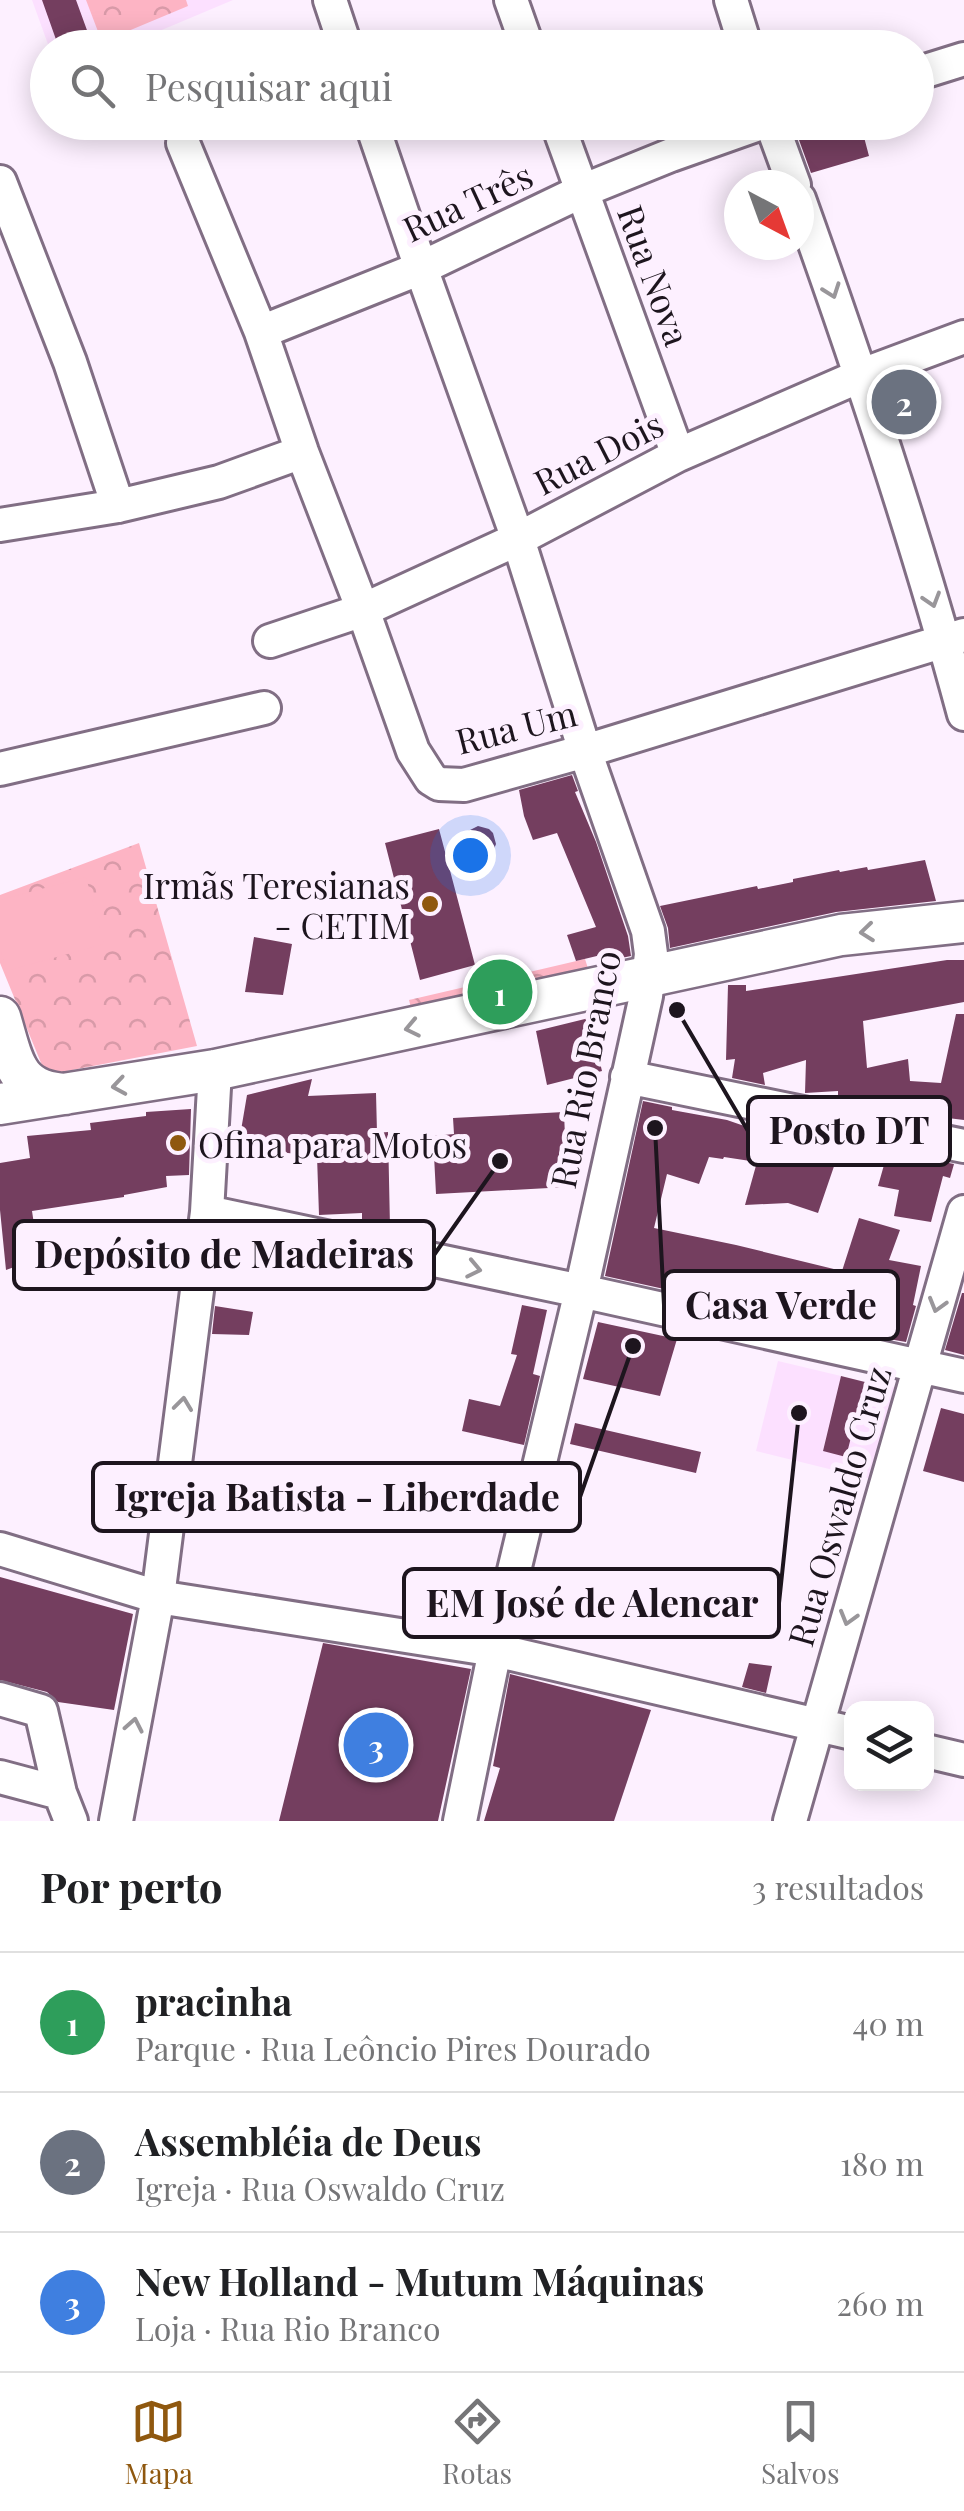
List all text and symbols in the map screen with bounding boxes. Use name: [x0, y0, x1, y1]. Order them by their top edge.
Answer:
search box: [30, 30, 934, 140]
icon: search: [65, 58, 120, 113]
text: Pesquisar aqui: [145, 60, 393, 111]
street label: Rua Três: [395, 151, 539, 251]
north arrow: [724, 170, 814, 260]
street label: Rua Nova: [608, 198, 702, 352]
one-way arrow: [820, 282, 841, 299]
pin: 2: [872, 364, 936, 440]
street label: Rua Dois: [525, 399, 671, 505]
one-way arrow: [920, 591, 941, 608]
street label: Rua Um: [451, 688, 581, 764]
your location: [445, 830, 496, 881]
place label: Irmãs Teresianas - CETIM: [143, 861, 410, 948]
marker: Irmãs Teresianas - CETIM: [419, 893, 441, 915]
one-way arrow: [859, 921, 875, 942]
street label: Rua Rio Branco: [538, 946, 630, 1192]
pin: 1: [468, 954, 532, 1030]
one-way arrow: [404, 1016, 421, 1037]
one-way arrow: [110, 1075, 127, 1096]
callout: Posto DT: [748, 1097, 950, 1165]
text: Posto DT: [768, 1103, 930, 1154]
place label: Ofina para Motos: [198, 1120, 467, 1167]
marker: Ofina para Motos: [167, 1132, 189, 1154]
callout: Depósito de Madeiras: [14, 1221, 434, 1289]
text: Depósito de Madeiras: [34, 1227, 414, 1278]
one-way arrow: [465, 1257, 482, 1278]
callout: Casa Verde: [664, 1271, 898, 1339]
text: Casa Verde: [685, 1278, 877, 1329]
one-way arrow: [928, 1296, 949, 1313]
street label: Rua Oswaldo Cruz: [776, 1361, 900, 1651]
one-way arrow: [172, 1396, 193, 1412]
callout: Igreja Batista - Liberdade: [93, 1463, 580, 1531]
text: Igreja Batista - Liberdade: [114, 1470, 560, 1521]
callout: EM José de Alencar: [404, 1569, 779, 1637]
text: EM José de Alencar: [426, 1576, 759, 1627]
one-way arrow: [839, 1609, 860, 1626]
map controls: [844, 1701, 934, 1791]
button: layers: [844, 1701, 934, 1791]
pin: 3: [344, 1708, 408, 1782]
one-way arrow: [123, 1717, 144, 1733]
text: Por perto: [40, 1858, 223, 1914]
text: 3 resultados: [752, 1865, 924, 1908]
text: pracinha: [135, 1975, 292, 2026]
text: 1: [66, 2001, 79, 2044]
text: 40 m: [853, 2001, 924, 2044]
text: Parque · Rua Leôncio Pires Dourado: [135, 2026, 651, 2069]
text: Assembléia de Deus: [135, 2115, 482, 2166]
text: 2: [64, 2141, 81, 2184]
text: 180 m: [840, 2141, 924, 2184]
text: Igreja · Rua Oswaldo Cruz: [135, 2166, 505, 2209]
text: New Holland - Mutum Máquinas: [135, 2255, 704, 2306]
text: 3: [65, 2281, 80, 2324]
text: 260 m: [837, 2281, 924, 2324]
text: Loja · Rua Rio Branco: [135, 2306, 440, 2349]
tab: Mapa: [125, 2394, 193, 2491]
tab: Rotas: [442, 2394, 512, 2491]
tab: Salvos: [761, 2394, 839, 2491]

